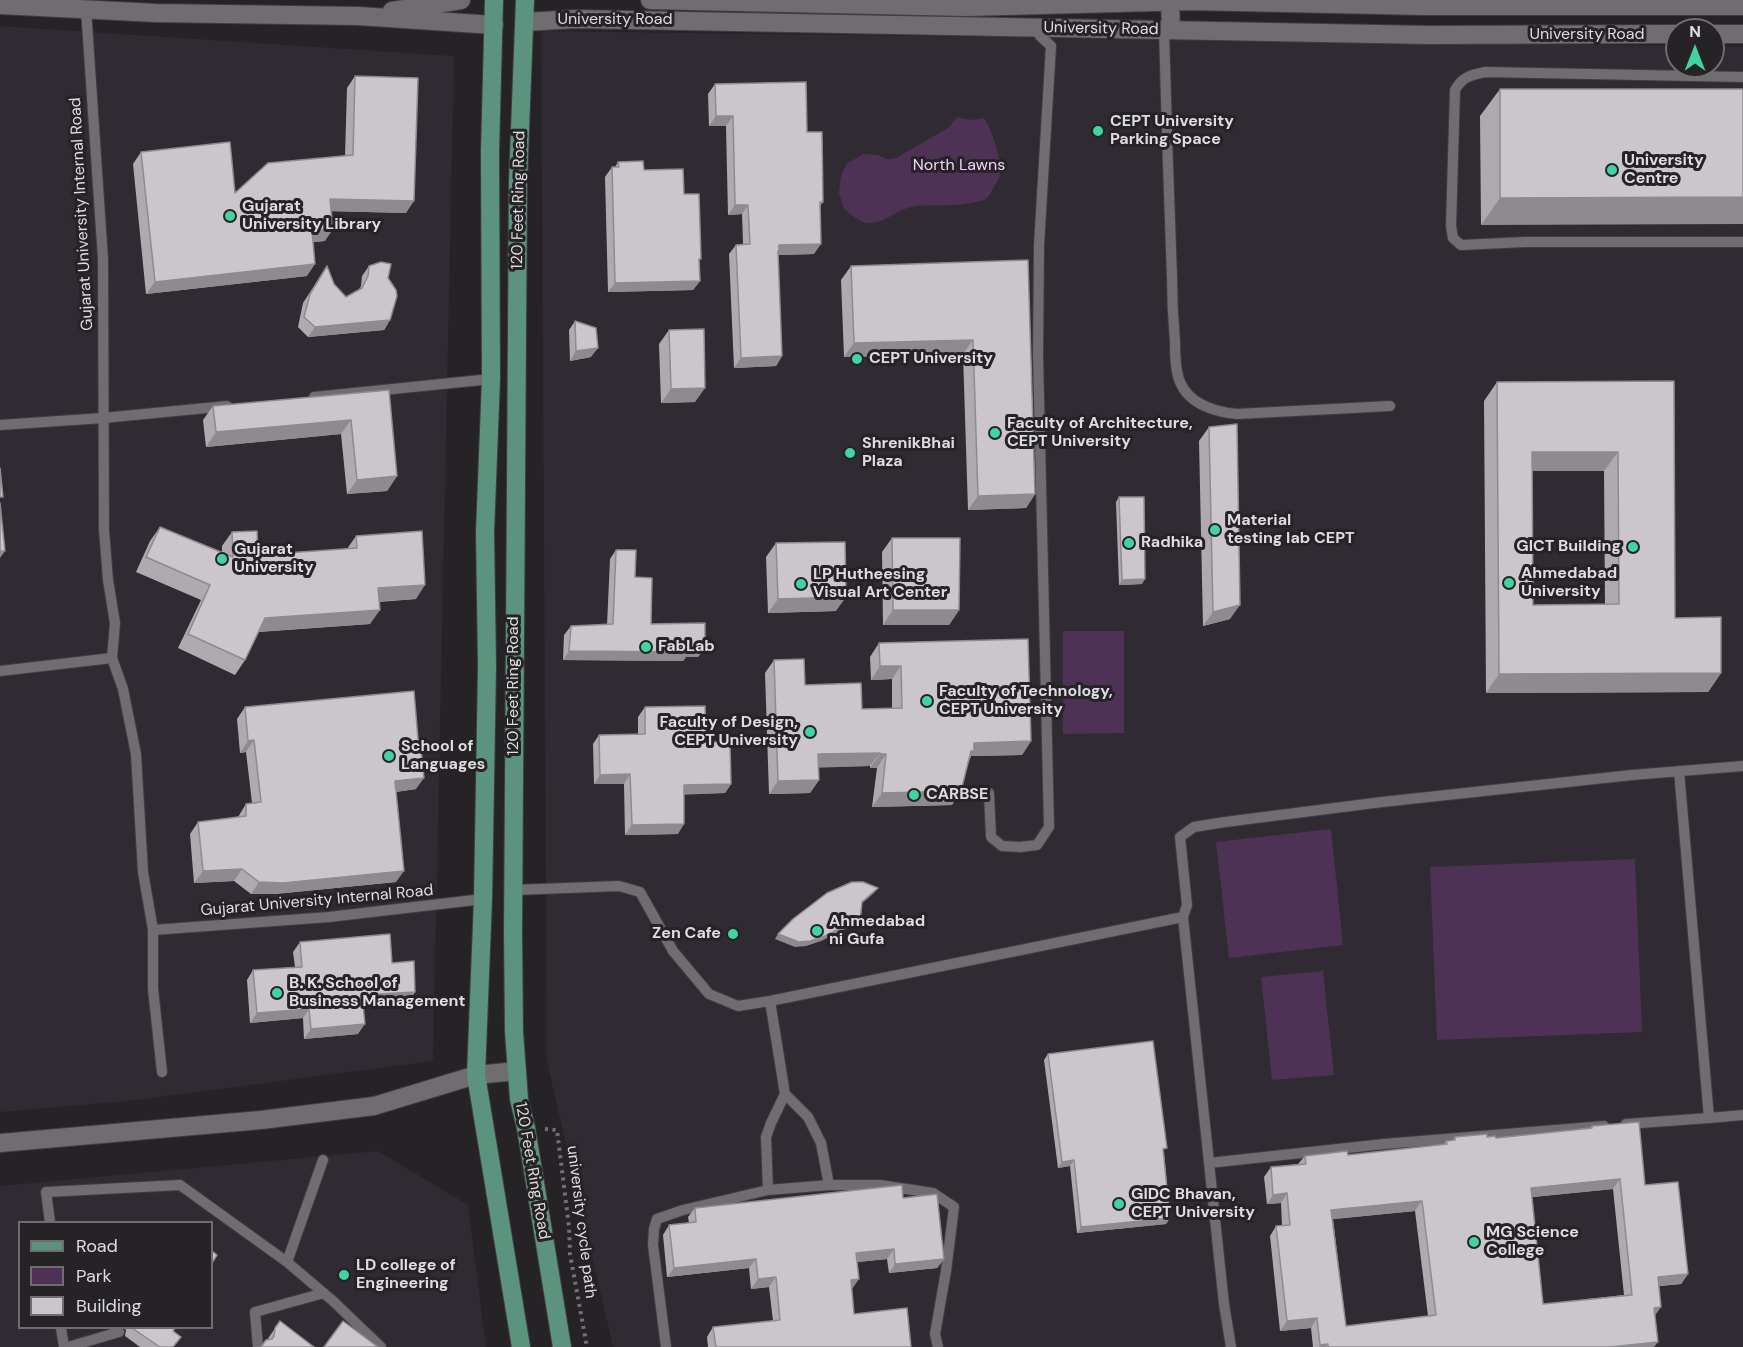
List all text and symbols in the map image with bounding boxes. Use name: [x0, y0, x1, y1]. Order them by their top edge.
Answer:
street label: University Road: [557, 10, 673, 30]
street label: University Road: [1043, 18, 1159, 40]
north arrow: [1665, 18, 1725, 78]
text: N: [1689, 21, 1701, 42]
street label: University Road: [1529, 25, 1645, 45]
street label: Gujarat University Internal Road: [66, 97, 98, 331]
place label: CEPT University Parking Space: [1110, 112, 1234, 150]
marker: CEPT University Parking Space: [1091, 124, 1105, 138]
street label: 120 Feet Ring Road: [508, 130, 530, 270]
place label: University Centre: [1624, 151, 1704, 189]
park label: North Lawns: [913, 156, 1005, 176]
marker: University Centre: [1605, 163, 1619, 177]
place label: Gujarat University Library: [242, 197, 381, 235]
marker: Gujarat University Library: [223, 209, 237, 223]
place label: CEPT University: [869, 349, 993, 369]
marker: CEPT University: [850, 352, 864, 366]
place label: Faculty of Architecture, CEPT University: [1007, 414, 1193, 452]
marker: Faculty of Architecture, CEPT University: [988, 426, 1002, 440]
place label: ShrenikBhai Plaza: [862, 434, 955, 472]
marker: ShrenikBhai Plaza: [843, 446, 857, 460]
place label: Material testing lab CEPT: [1227, 511, 1355, 549]
marker: Material testing lab CEPT: [1208, 523, 1222, 537]
place label: Radhika: [1141, 533, 1203, 553]
marker: Radhika: [1122, 536, 1136, 550]
place label: GICT Building: [1516, 537, 1621, 557]
place label: Gujarat University: [234, 540, 314, 578]
marker: GICT Building: [1626, 540, 1640, 554]
marker: Gujarat University: [215, 552, 229, 566]
place label: Ahmedabad University: [1521, 564, 1617, 602]
place label: LP Hutheesing Visual Art Center: [813, 565, 947, 603]
marker: Ahmedabad University: [1502, 576, 1516, 590]
marker: LP Hutheesing Visual Art Center: [794, 577, 808, 591]
street label: 120 Feet Ring Road: [504, 617, 524, 755]
place label: FabLab: [658, 637, 715, 657]
marker: FabLab: [639, 640, 653, 654]
place label: Faculty of Technology, CEPT University: [939, 682, 1113, 720]
marker: Faculty of Technology, CEPT University: [920, 694, 934, 708]
place label: Faculty of Design, CEPT University: [660, 713, 798, 751]
marker: Faculty of Design, CEPT University: [803, 725, 817, 739]
place label: School of Languages: [401, 737, 485, 775]
marker: School of Languages: [382, 749, 396, 763]
place label: CARBSE: [926, 785, 988, 805]
marker: CARBSE: [907, 788, 921, 802]
street label: Gujarat University Internal Road: [200, 881, 434, 921]
place label: Ahmedabad ni Gufa: [829, 912, 925, 950]
place label: Zen Cafe: [652, 924, 721, 944]
marker: Ahmedabad ni Gufa: [810, 924, 824, 938]
marker: Zen Cafe: [726, 927, 740, 941]
place label: B. K. School of Business Management: [289, 974, 465, 1012]
marker: B. K. School of Business Management: [270, 986, 284, 1000]
street label: 120 Feet Ring Road: [510, 1101, 554, 1241]
street label: university cycle path: [562, 1144, 600, 1300]
place label: GIDC Bhavan, CEPT University: [1131, 1185, 1255, 1223]
marker: GIDC Bhavan, CEPT University: [1112, 1197, 1126, 1211]
legend: [18, 1221, 213, 1329]
place label: MG Science College: [1486, 1223, 1579, 1261]
text: Road: [76, 1234, 118, 1258]
marker: MG Science College: [1467, 1235, 1481, 1249]
place label: LD college of Engineering: [356, 1256, 456, 1294]
text: Park: [76, 1264, 112, 1288]
marker: LD college of Engineering: [337, 1268, 351, 1282]
text: Building: [76, 1294, 141, 1318]

